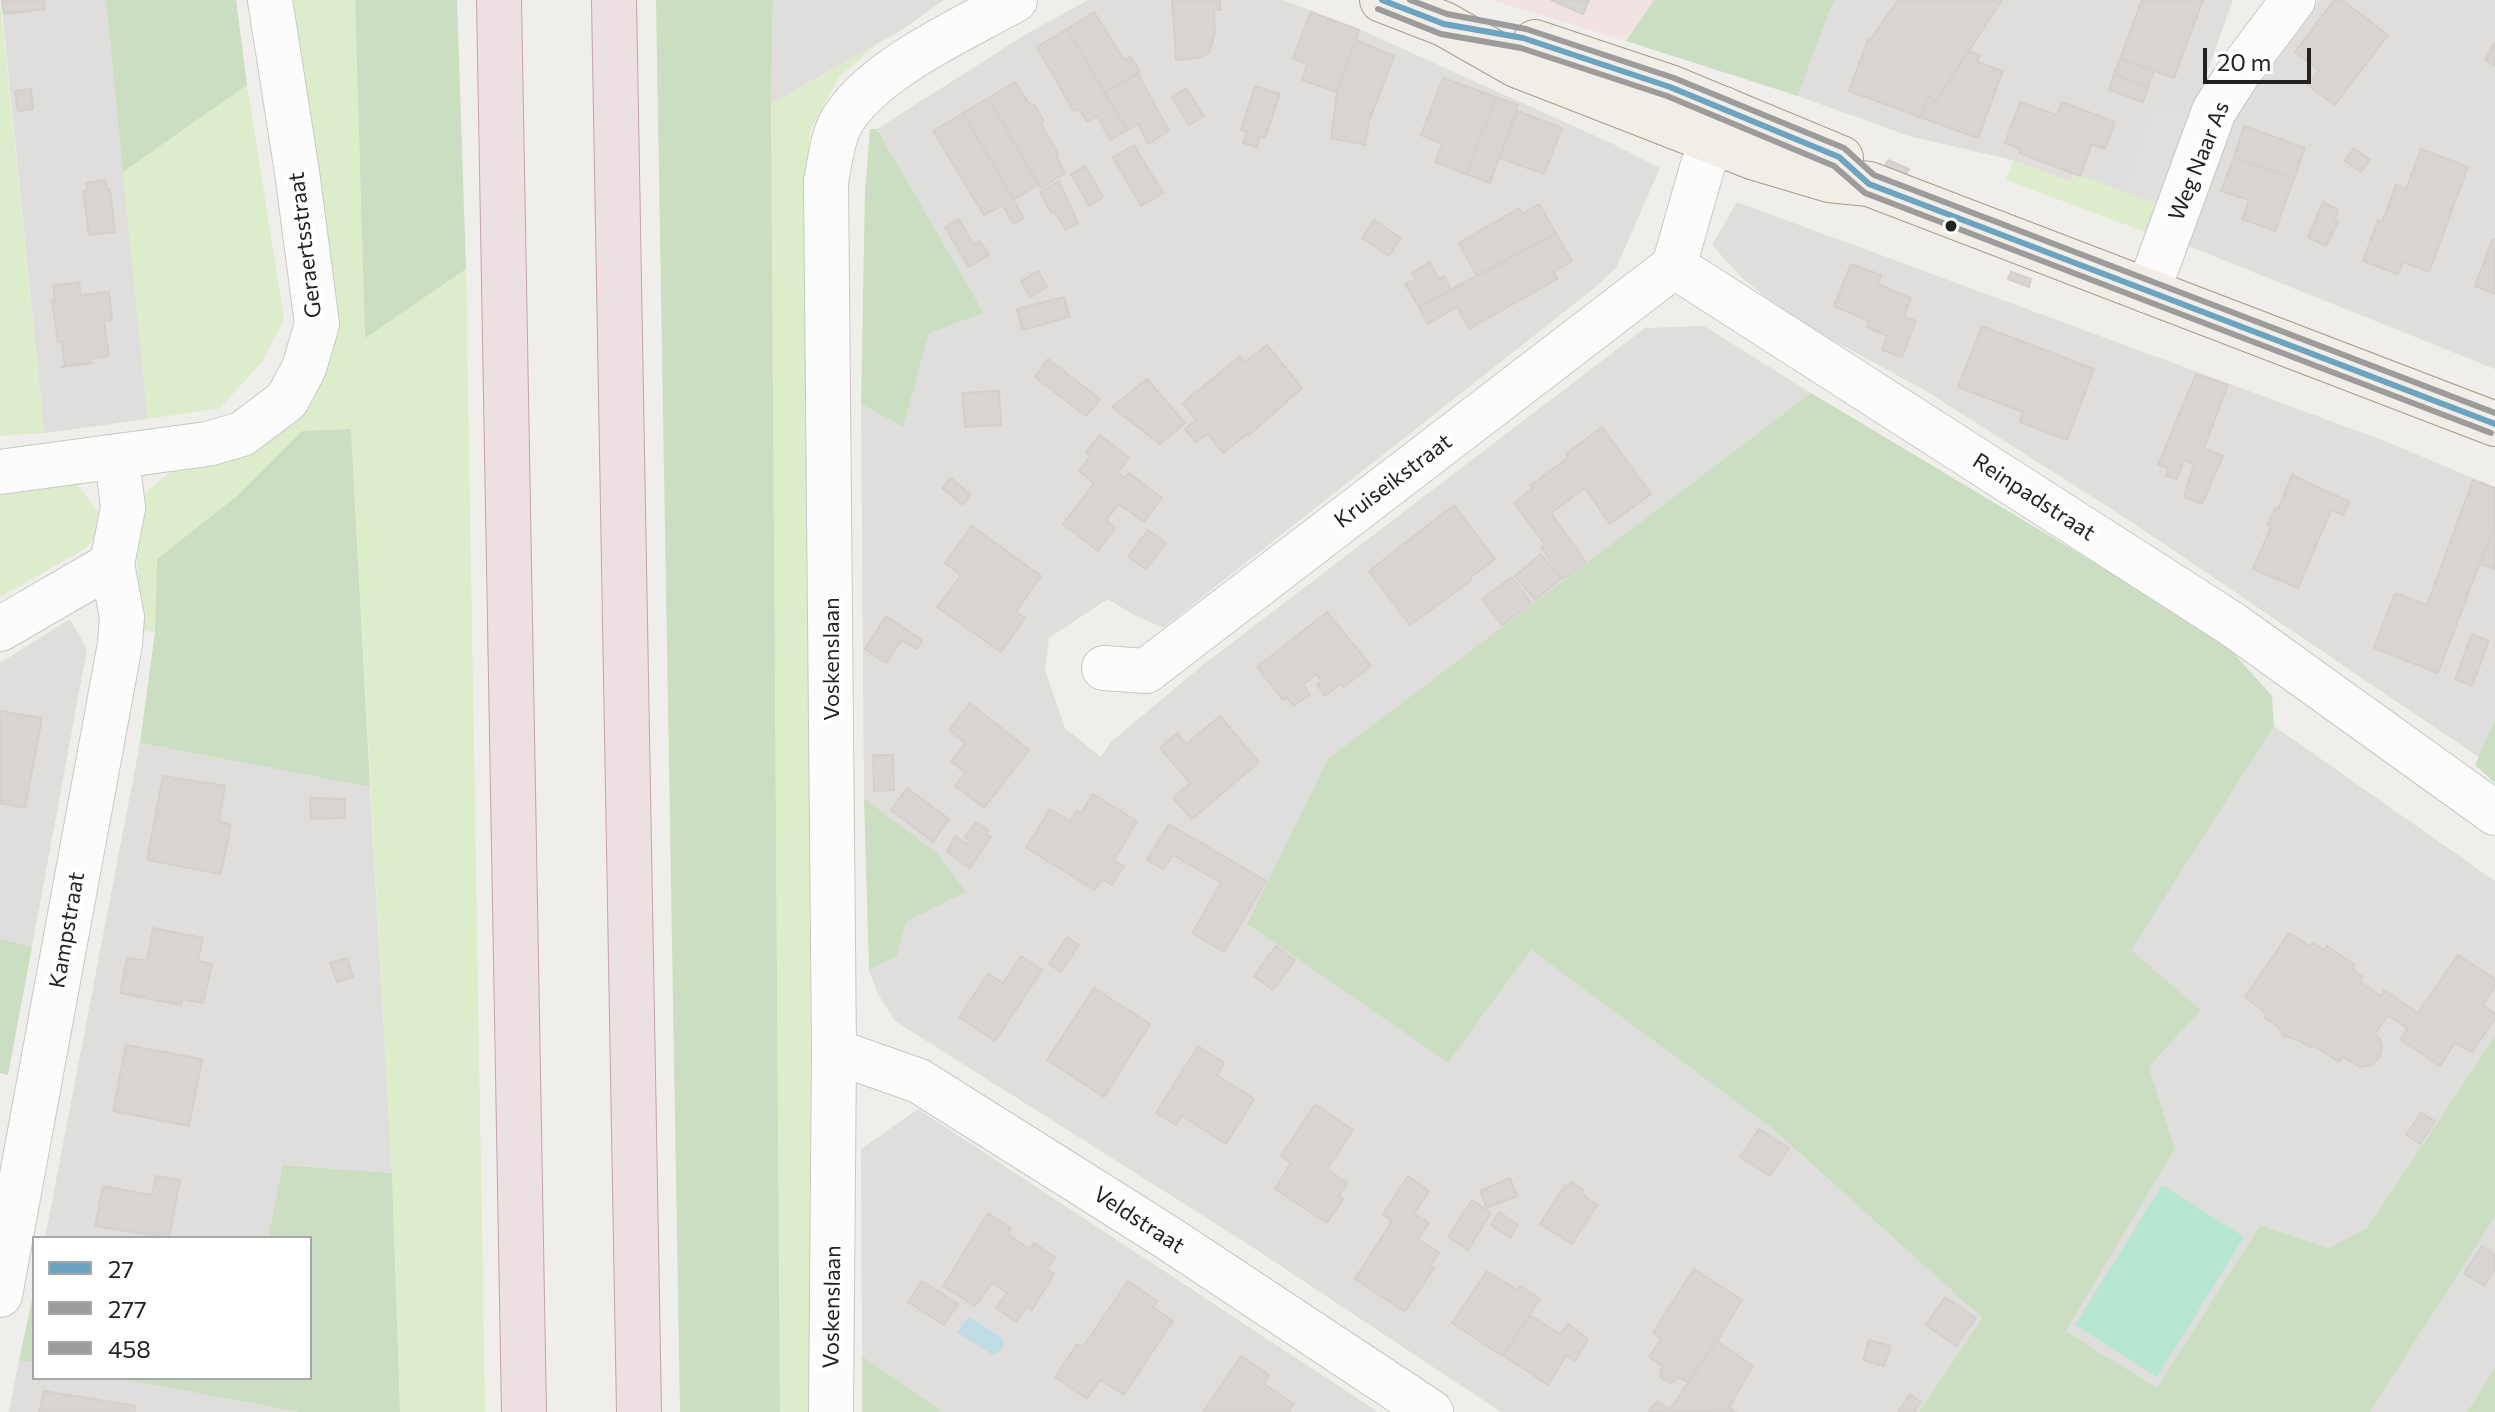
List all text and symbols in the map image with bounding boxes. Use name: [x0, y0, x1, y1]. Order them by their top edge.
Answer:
scale bar: [2207, 32, 2315, 82]
text: 20 m: [2217, 47, 2271, 76]
street label: Weg Naar As: [2163, 97, 2235, 225]
street label: Geraertsstraat: [283, 171, 327, 319]
unlabelled marker: [1943, 218, 1959, 234]
street label: Kruiseikstraat: [1329, 428, 1457, 534]
street label: Reinpadstraat: [1968, 448, 2100, 546]
street label: Voskenslaan: [819, 597, 845, 721]
street label: Kampstraat: [44, 870, 90, 990]
street label: Veldstraat: [1089, 1181, 1189, 1259]
legend: [32, 1236, 312, 1380]
street label: Voskenslaan: [818, 1245, 846, 1369]
text: 27: [108, 1254, 134, 1283]
text: 277: [108, 1294, 147, 1323]
text: 458: [108, 1334, 151, 1363]

